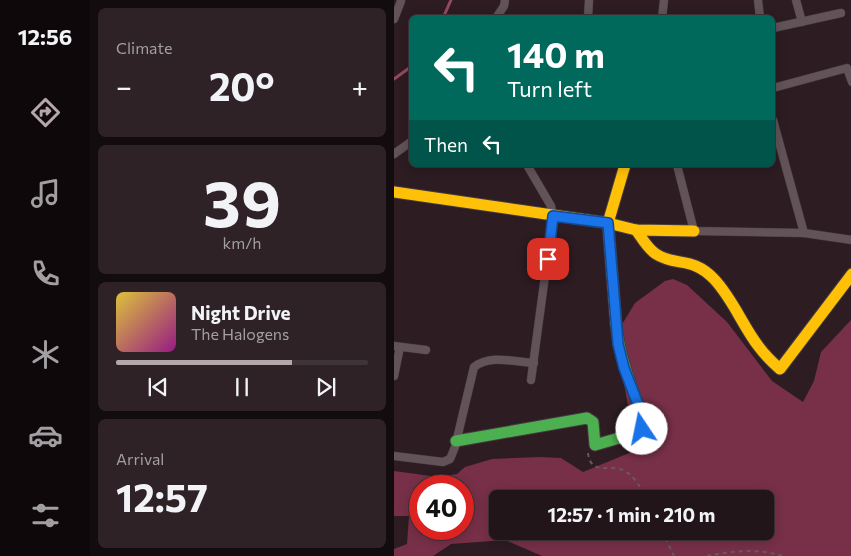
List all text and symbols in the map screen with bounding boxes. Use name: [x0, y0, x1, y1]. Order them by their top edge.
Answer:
text: 12:56: [18, 23, 72, 50]
text: 140 m: [507, 32, 605, 75]
icon: left: [424, 35, 489, 100]
text: Climate: [116, 38, 172, 57]
text: 20°: [209, 62, 275, 109]
text: −: [116, 69, 132, 103]
text: +: [352, 69, 368, 103]
text: Turn left: [507, 75, 592, 102]
icon: directions: [28, 95, 63, 130]
icon: left: [478, 130, 506, 158]
text: Then: [424, 133, 468, 156]
text: 39: [203, 161, 281, 240]
icon: music: [28, 176, 63, 211]
text: km/h: [223, 233, 261, 252]
pin: [527, 238, 569, 280]
icon: arrive: [534, 245, 562, 273]
icon: phone: [28, 256, 63, 291]
text: Night Drive: [191, 301, 291, 324]
text: The Halogens: [191, 324, 289, 343]
icon: climate: [28, 337, 63, 372]
icon: previous: [144, 373, 172, 401]
icon: pause: [228, 373, 256, 401]
icon: next: [312, 373, 340, 401]
position arrow: [615, 402, 667, 454]
icon: car: [28, 418, 63, 453]
text: Arrival: [116, 449, 164, 468]
text: 12:57: [116, 473, 208, 520]
speed limit sign: 40: [409, 475, 474, 540]
icon: filters: [28, 498, 63, 533]
text: 12:57 · 1 min · 210 m: [548, 503, 715, 526]

